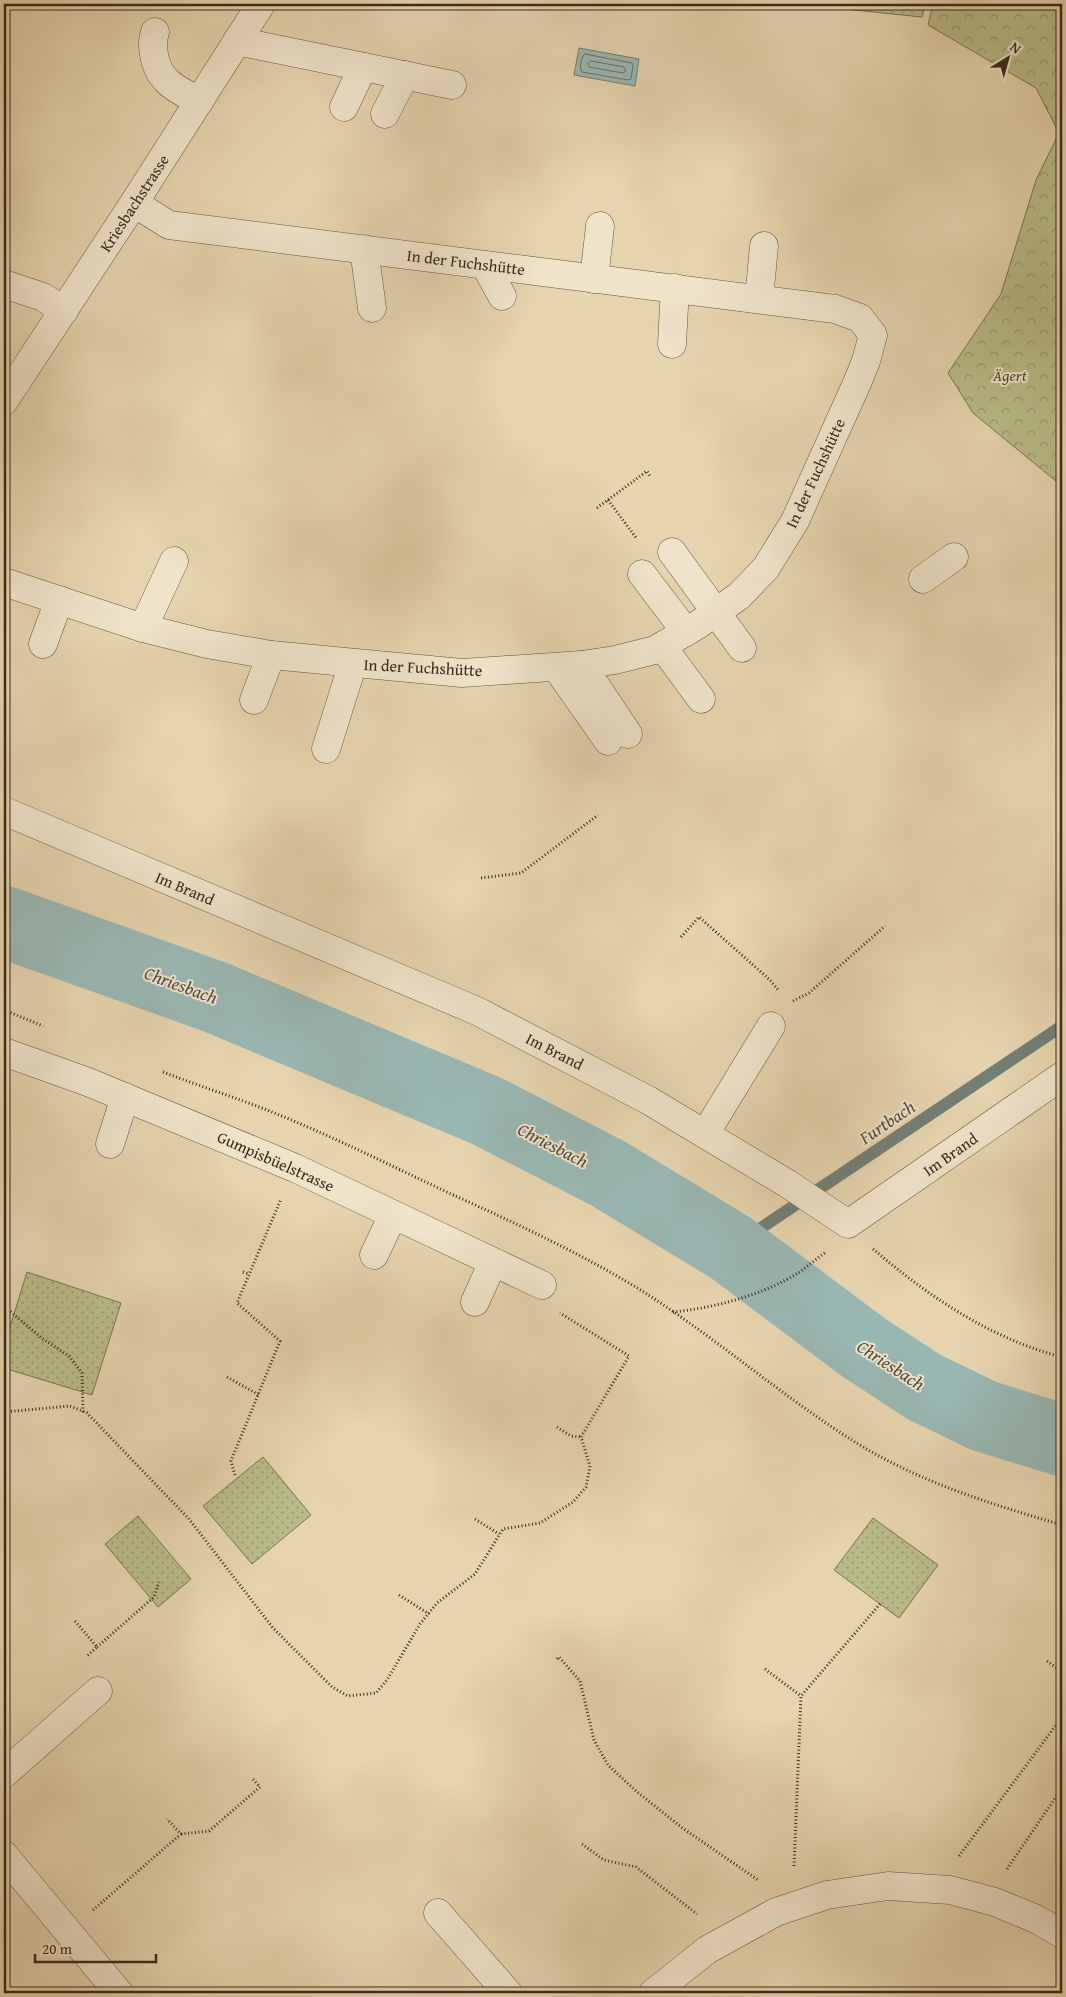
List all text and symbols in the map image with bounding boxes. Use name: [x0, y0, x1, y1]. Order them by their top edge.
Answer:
north arrow: [984, 32, 1034, 82]
text: N: [1006, 37, 1026, 59]
street label: Kriesbachstrasse: [93, 149, 175, 257]
street label: In der Fuchshütte: [406, 243, 526, 281]
park label: Ägert: [992, 363, 1028, 387]
street label: In der Fuchshütte: [779, 414, 851, 532]
street label: In der Fuchshütte: [363, 652, 483, 682]
street label: Im Brand: [152, 865, 219, 911]
water label: Chriesbach: [141, 959, 221, 1011]
street label: Im Brand: [522, 1026, 589, 1076]
water label: Furtbach: [853, 1093, 920, 1151]
water label: Chriesbach: [513, 1116, 593, 1174]
street label: Gumpisbüelstrasse: [214, 1124, 338, 1198]
street label: Im Brand: [918, 1126, 983, 1182]
water label: Chriesbach: [852, 1333, 930, 1397]
scale bar: [35, 1932, 156, 1964]
text: 20 m: [42, 1938, 73, 1959]

